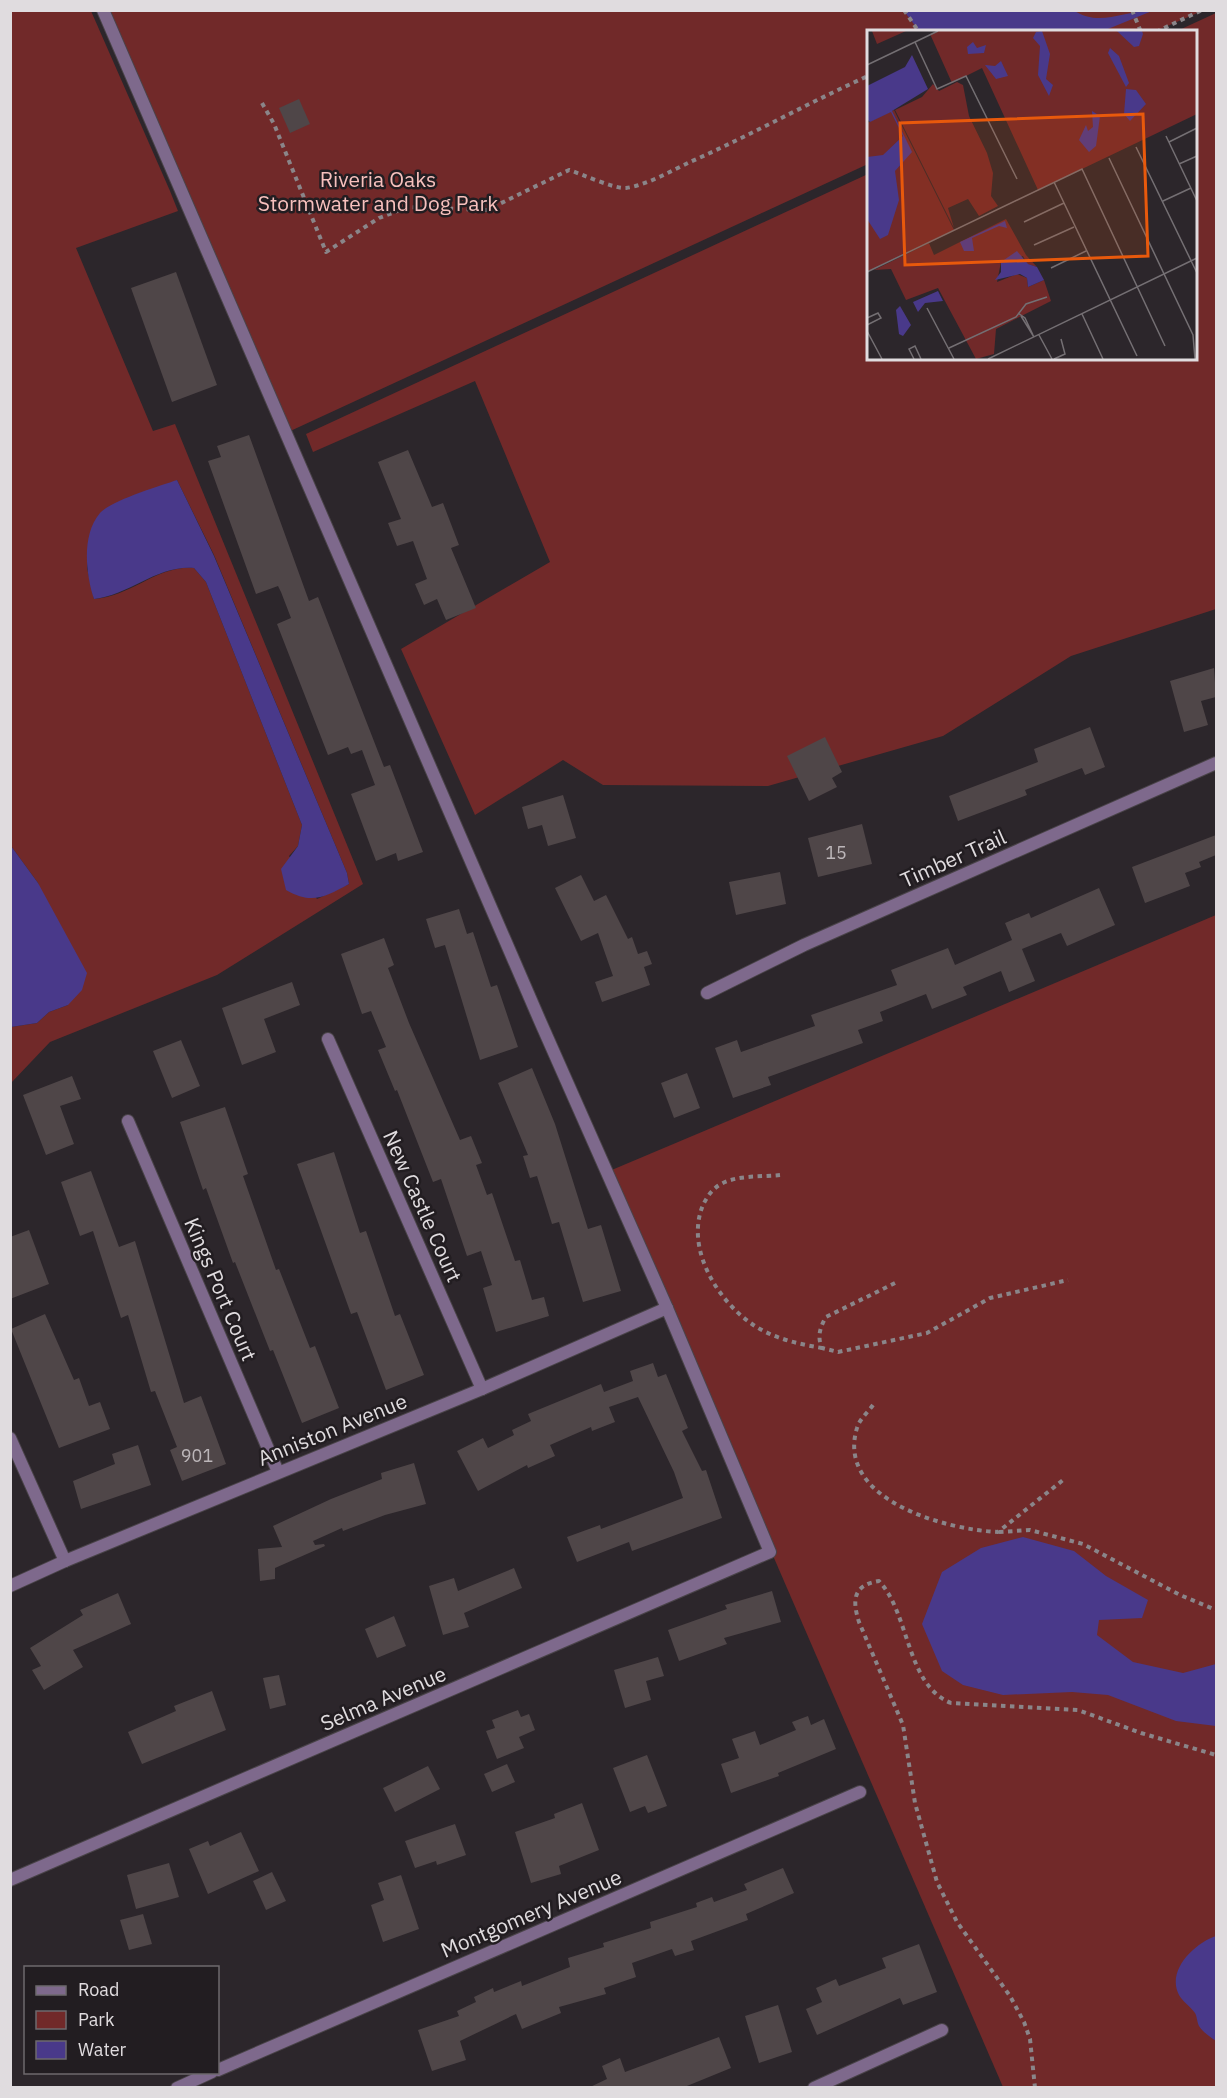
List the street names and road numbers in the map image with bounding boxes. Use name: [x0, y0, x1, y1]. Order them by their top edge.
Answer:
street label: Timber Trail: [896, 822, 1010, 894]
street label: New Castle Court: [377, 1126, 469, 1286]
street label: Kings Port Court: [178, 1213, 264, 1365]
street label: Anniston Avenue: [253, 1386, 411, 1472]
street label: Selma Avenue: [316, 1659, 450, 1737]
street label: Montgomery Avenue: [436, 1862, 626, 1964]

